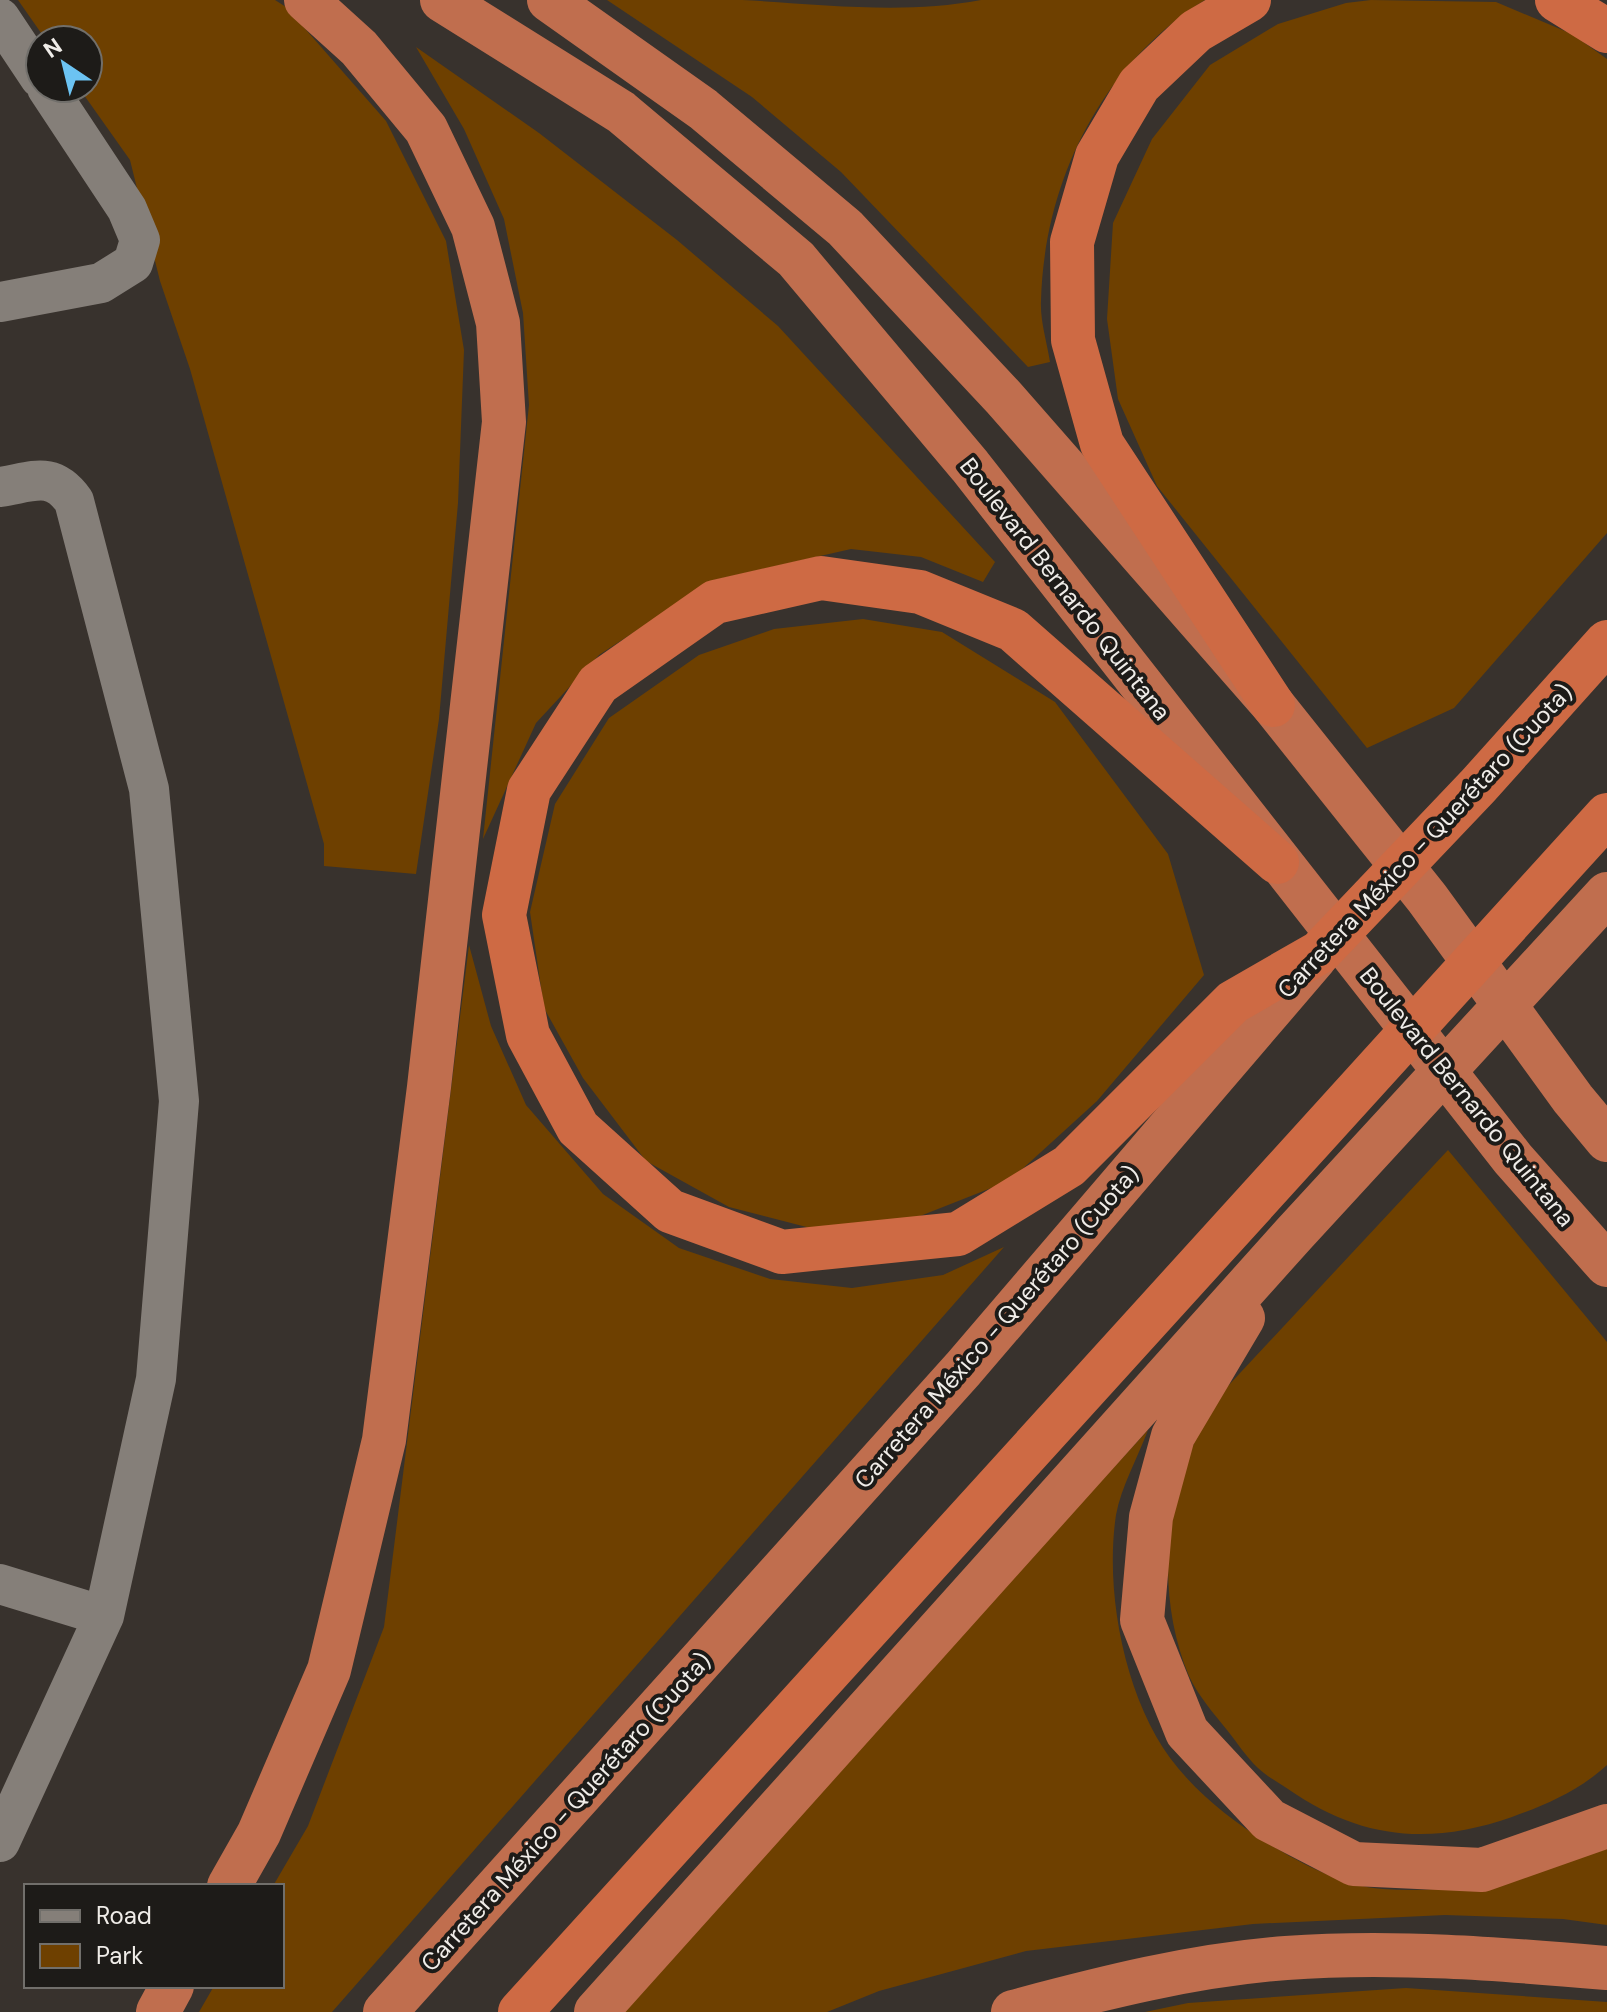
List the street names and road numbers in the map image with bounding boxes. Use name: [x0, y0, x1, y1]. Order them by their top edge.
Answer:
street label: Boulevard Bernardo Quintana: [953, 451, 1178, 726]
street label: Carretera México - Querétaro (Cuota): [1270, 677, 1579, 1004]
street label: Boulevard Bernardo Quintana: [1353, 961, 1582, 1233]
street label: Carretera México - Querétaro (Cuota): [847, 1158, 1146, 1495]
street label: Carretera México - Querétaro (Cuota): [414, 1646, 717, 1978]

